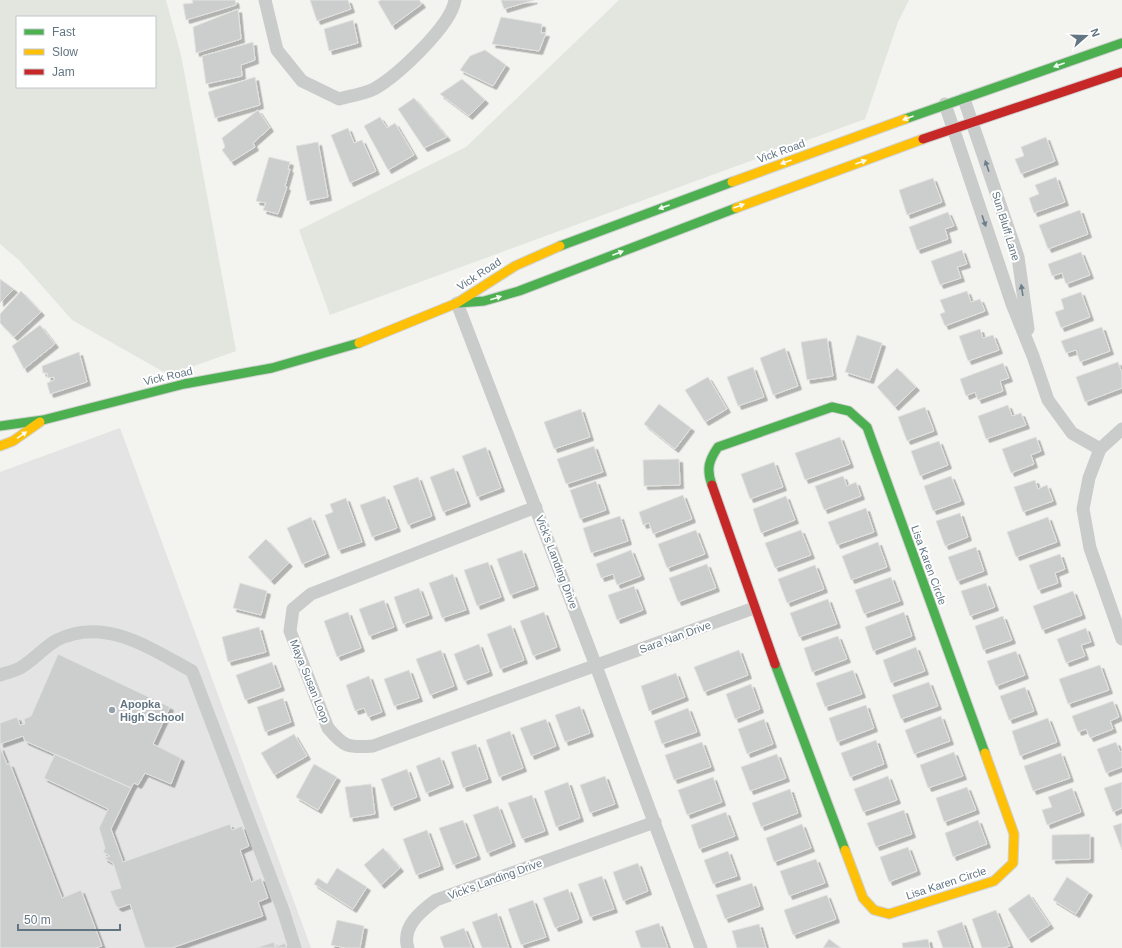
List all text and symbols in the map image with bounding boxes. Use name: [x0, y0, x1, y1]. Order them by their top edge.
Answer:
legend: [16, 16, 156, 88]
north arrow: [1066, 16, 1106, 56]
text: Fast: [52, 25, 76, 39]
text: N: [1088, 27, 1102, 38]
text: Slow: [52, 45, 78, 59]
one-way arrow: [1053, 62, 1065, 68]
text: Jam: [52, 65, 75, 79]
one-way arrow: [902, 115, 914, 121]
street label: Vick Road: [755, 137, 807, 165]
one-way arrow: [856, 158, 868, 164]
one-way arrow: [983, 159, 989, 171]
one-way arrow: [779, 160, 791, 166]
street label: Sun Bluff Lane: [990, 190, 1022, 262]
one-way arrow: [733, 203, 745, 209]
one-way arrow: [657, 204, 669, 210]
one-way arrow: [981, 215, 987, 227]
one-way arrow: [612, 249, 624, 255]
street label: Vick Road: [455, 255, 503, 293]
one-way arrow: [1018, 284, 1024, 296]
one-way arrow: [490, 295, 502, 301]
street label: Vick Road: [142, 365, 194, 387]
one-way arrow: [17, 431, 28, 438]
street label: Vick's Landing Drive: [534, 514, 580, 610]
street label: Lisa Karen Circle: [909, 524, 949, 606]
street label: Sara Nan Drive: [638, 619, 712, 655]
street label: Maya Susan Loop: [288, 638, 332, 724]
place label: Apopka High School: [120, 698, 184, 723]
marker: Apopka High School: [107, 705, 117, 715]
street label: Vick's Landing Drive: [446, 856, 544, 902]
street label: Lisa Karen Circle: [904, 864, 988, 902]
scale bar: [18, 906, 120, 932]
text: 50 m: [24, 913, 51, 927]

